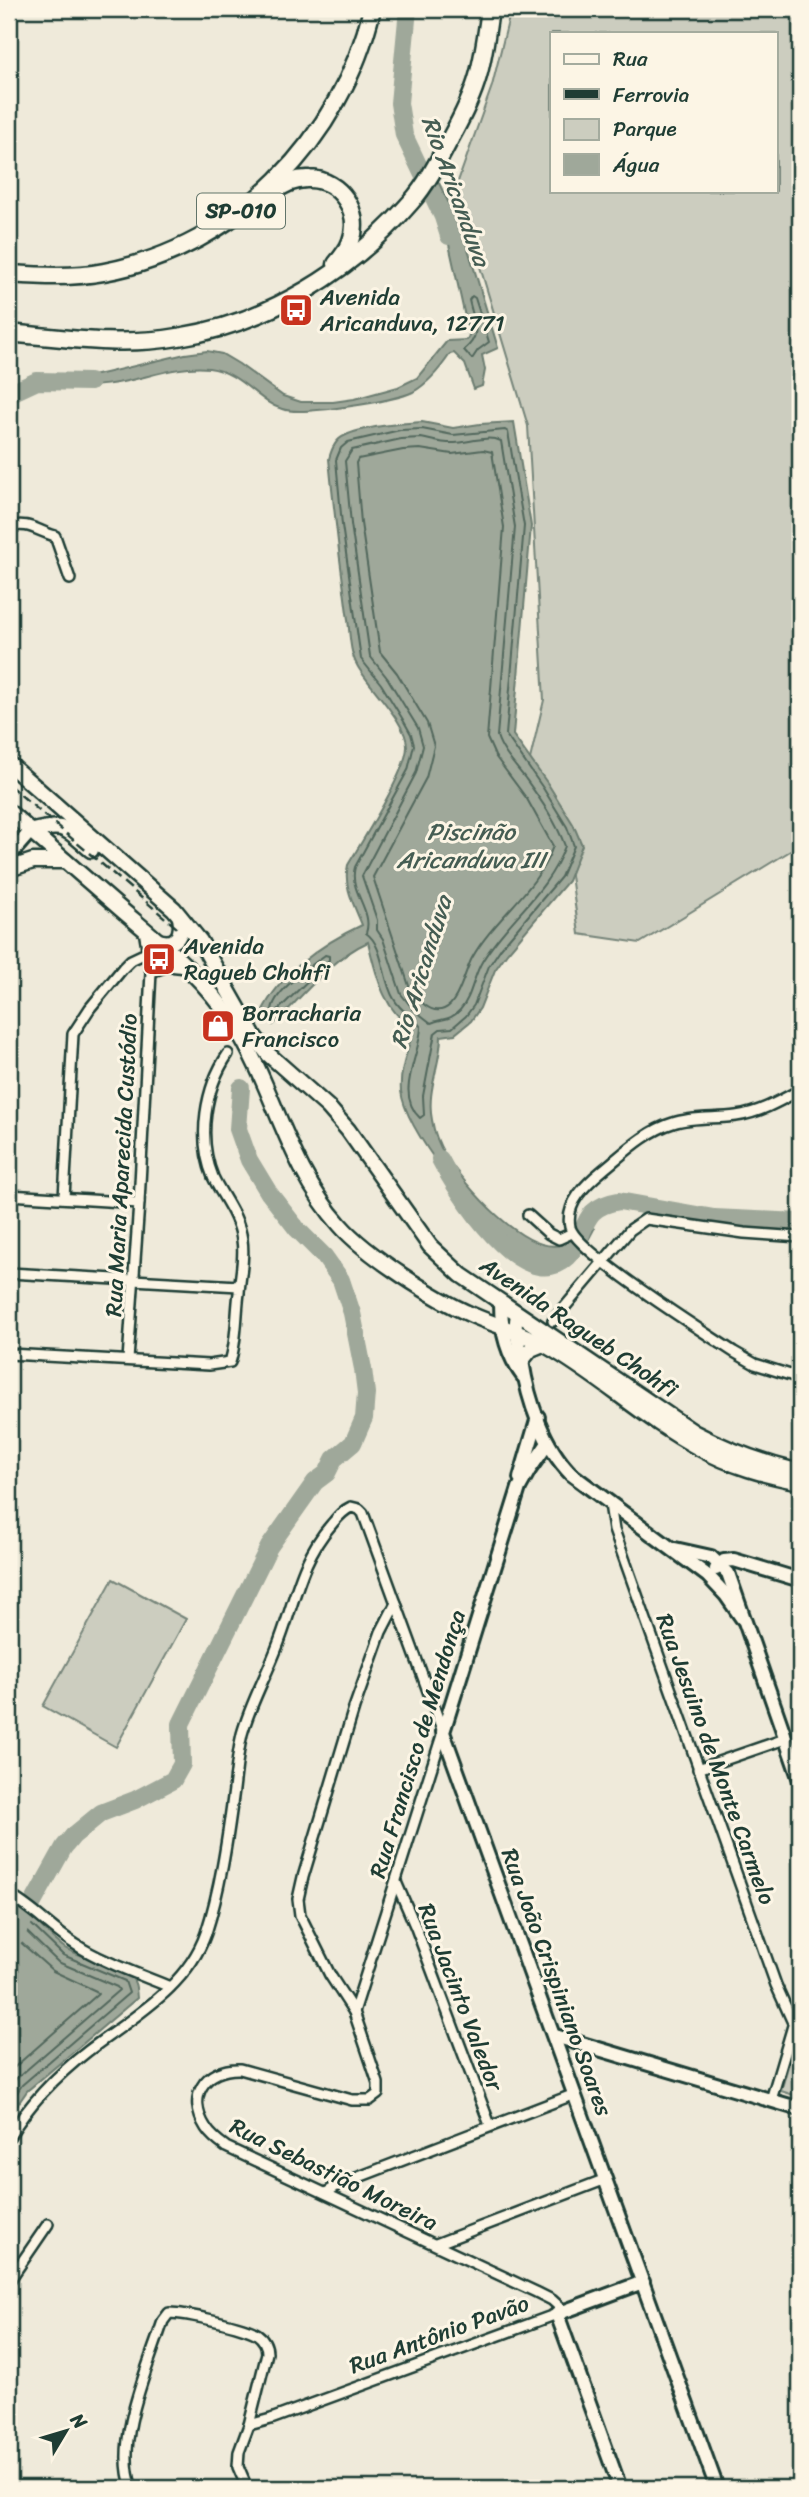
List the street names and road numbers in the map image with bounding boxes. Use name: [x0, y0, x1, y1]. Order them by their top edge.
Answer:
road number: SP-010: [197, 194, 285, 228]
street label: Rua Maria Aparecida Custódio: [93, 1012, 150, 1318]
street label: Avenida Ragueb Chohfi: [470, 1245, 687, 1410]
street label: Rua Francisco de Mendonça: [357, 1604, 478, 1883]
street label: Rua Jesuino de Monte Carmelo: [644, 1608, 787, 1911]
street label: Rua João Crispiniano Soares: [489, 1842, 624, 2122]
street label: Rua Jacinto Valedor: [406, 1897, 516, 2099]
street label: Rua Sebastião Moreira: [222, 2106, 445, 2243]
street label: Rua Antônio Pavão: [343, 2283, 535, 2386]

